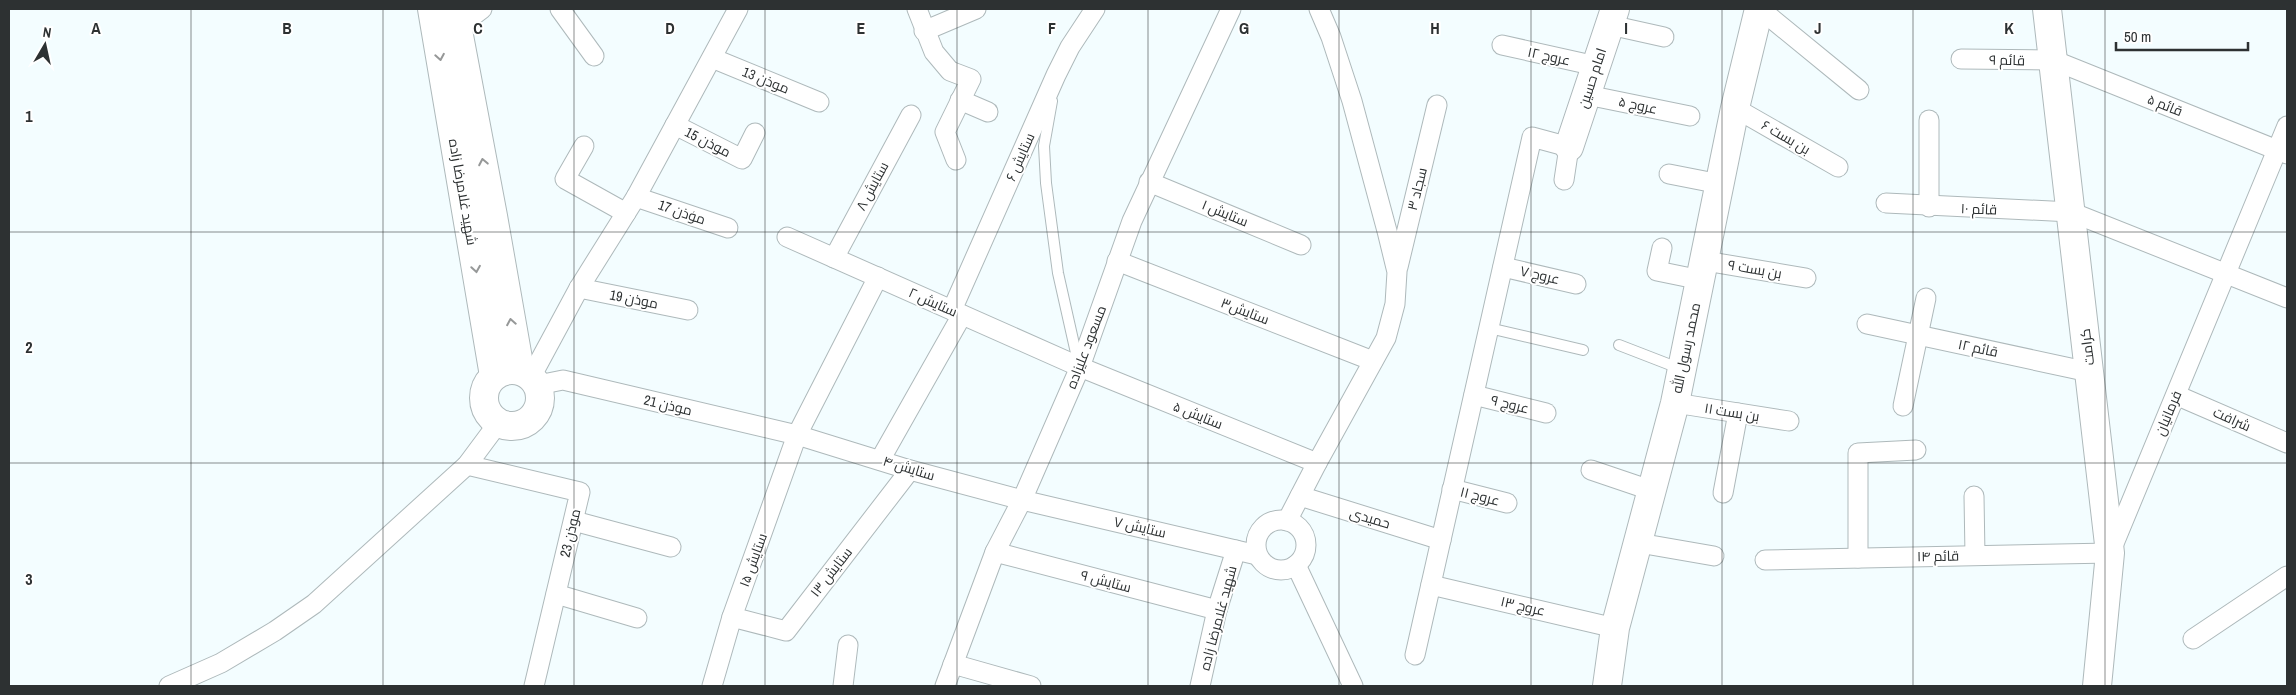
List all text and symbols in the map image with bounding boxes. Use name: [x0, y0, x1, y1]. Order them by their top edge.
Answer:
text: A: [91, 17, 101, 39]
text: B: [282, 17, 292, 39]
text: C: [473, 17, 483, 39]
text: D: [665, 17, 675, 39]
text: E: [857, 17, 866, 39]
text: F: [1048, 17, 1056, 39]
text: G: [1239, 17, 1249, 39]
text: H: [1430, 17, 1440, 39]
text: I: [1624, 17, 1628, 39]
text: J: [1814, 17, 1822, 39]
text: K: [2004, 17, 2014, 39]
north arrow: [20, 20, 70, 70]
scale bar: [2116, 20, 2248, 52]
text: N: [42, 23, 53, 42]
text: 50 m: [2124, 26, 2151, 47]
street label: عروج ۱۲: [1526, 43, 1572, 69]
street label: امام حسین: [1574, 45, 1611, 111]
street label: قائم ۹: [1989, 51, 2025, 70]
one-way arrow: [434, 52, 444, 61]
street label: موذن 13: [740, 62, 792, 98]
street label: قائم ۵: [2144, 90, 2185, 121]
street label: عروج ۵: [1617, 92, 1659, 118]
text: 1: [25, 105, 33, 127]
street label: بن بست ۶: [1758, 116, 1814, 158]
street label: موذن 15: [682, 123, 734, 161]
street label: ستایش ۶: [1001, 130, 1039, 184]
street label: شهید غلامرضا زاده: [445, 137, 481, 247]
one-way arrow: [478, 158, 489, 167]
street label: ستایش ۸: [852, 158, 892, 214]
street label: سجاد ۳: [1403, 166, 1431, 212]
street label: موٰذن 17: [656, 195, 708, 229]
street label: ستایش ۱: [1199, 196, 1251, 230]
street label: قائم ۱۰: [1960, 199, 1998, 220]
street label: بن بست ۹: [1727, 255, 1783, 283]
street label: عروج ۷: [1518, 262, 1562, 288]
one-way arrow: [470, 265, 481, 273]
street label: ستایش ۲: [906, 283, 960, 321]
street label: موذن 19: [608, 285, 660, 313]
street label: ستایش۳: [1218, 294, 1272, 328]
street label: محمد رسول الله: [1668, 301, 1704, 395]
street label: مسعود علیزاده: [1062, 303, 1110, 391]
one-way arrow: [507, 318, 517, 327]
street label: کرامت: [2076, 327, 2098, 367]
street label: قائم ۱۲: [1956, 335, 2000, 362]
text: 2: [25, 336, 33, 358]
street label: فرمانیان: [2151, 388, 2185, 438]
street label: موذن 21: [642, 391, 694, 419]
street label: عروج ۹: [1489, 391, 1531, 417]
street label: ستایش ۵: [1171, 397, 1225, 433]
street label: بن بست ۱۱: [1703, 399, 1761, 425]
street label: شرافت: [2210, 403, 2254, 435]
street label: ستایش ۴: [881, 452, 937, 484]
street label: عروج ۱۱: [1458, 482, 1502, 510]
street label: حمیدی: [1348, 503, 1392, 533]
street label: موذن 23: [556, 507, 584, 559]
street label: ستایش ۷: [1112, 512, 1168, 542]
street label: ستایش ۱۵: [735, 531, 771, 589]
street label: ستایش ۱۳: [806, 544, 856, 600]
street label: قائم ۱۴: [1917, 547, 1959, 566]
street label: شهید غلامرضا زاده: [1195, 564, 1241, 672]
street label: ستایش ۹: [1079, 566, 1133, 596]
text: 3: [25, 568, 33, 590]
street label: عروج ۱۳: [1499, 592, 1547, 620]

